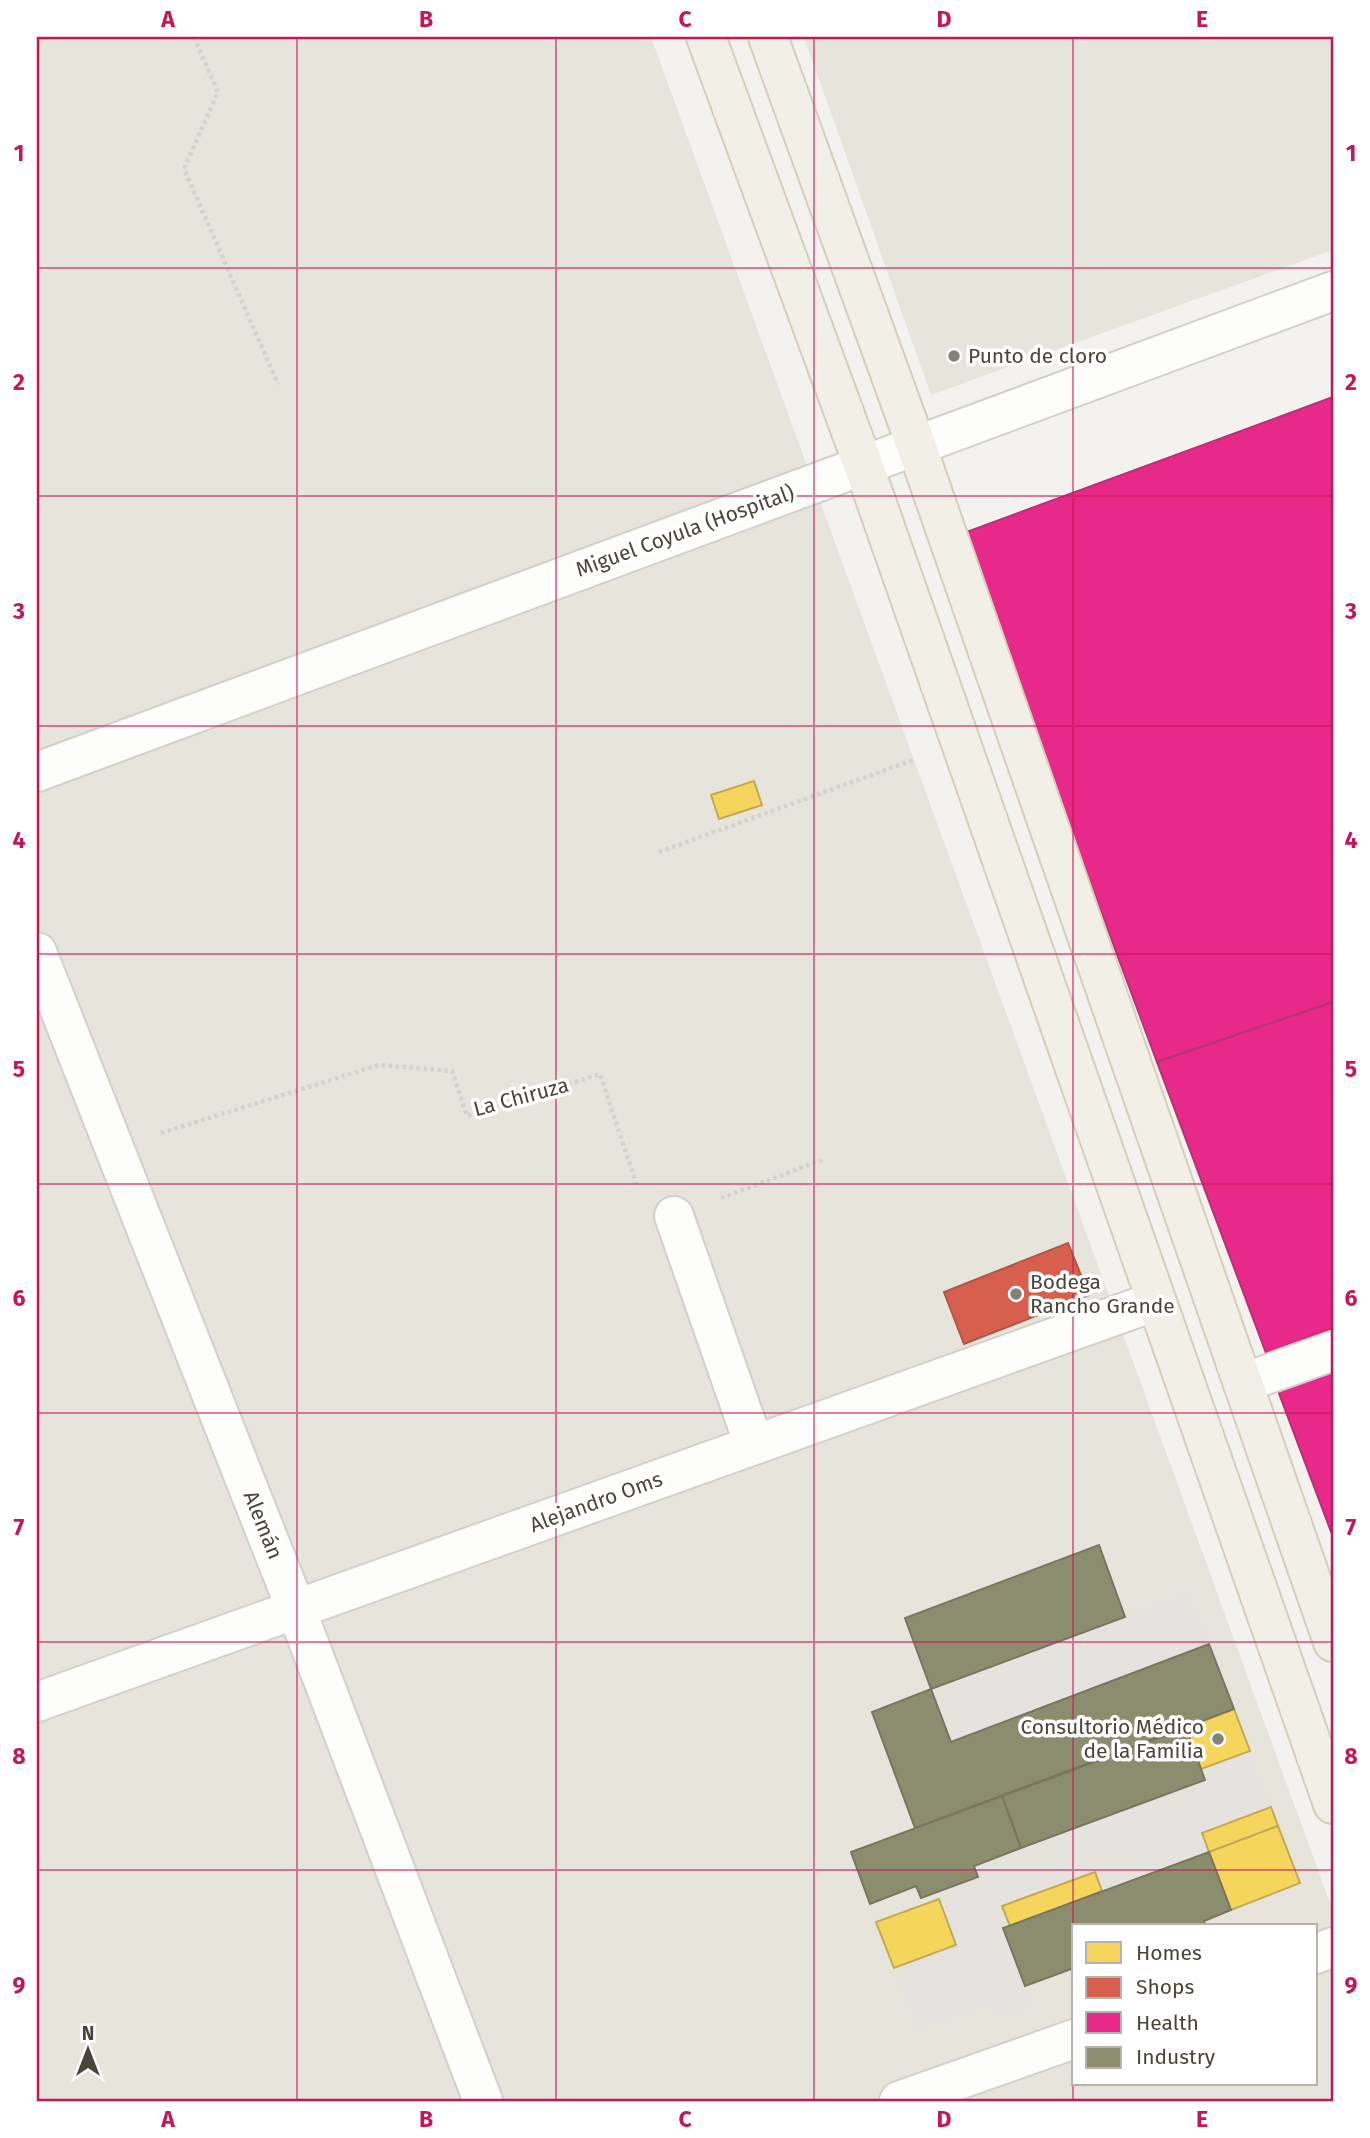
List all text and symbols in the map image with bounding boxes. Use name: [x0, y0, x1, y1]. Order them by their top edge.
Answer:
text: A: [160, 5, 175, 33]
text: B: [419, 5, 433, 33]
text: C: [678, 5, 692, 33]
text: D: [937, 5, 952, 33]
text: E: [1196, 5, 1208, 33]
text: 1: [14, 139, 24, 167]
text: 1: [1346, 139, 1356, 167]
place label: Punto de cloro: [968, 343, 1107, 369]
marker: Punto de cloro: [946, 348, 962, 364]
text: 2: [13, 368, 25, 396]
text: 2: [1345, 368, 1357, 396]
street label: Miguel Coyula (Hospital): [572, 479, 798, 583]
text: 3: [12, 597, 25, 625]
text: 3: [1344, 597, 1357, 625]
text: 4: [13, 826, 26, 854]
text: 4: [1345, 826, 1358, 854]
text: 5: [13, 1055, 25, 1083]
text: 5: [1345, 1055, 1357, 1083]
street label: La Chiruza: [470, 1072, 572, 1122]
place label: Bodega Rancho Grande: [1030, 1269, 1175, 1319]
text: 6: [13, 1284, 26, 1312]
text: 6: [1345, 1284, 1358, 1312]
marker: Bodega Rancho Grande: [1008, 1286, 1024, 1302]
street label: Alejandro Oms: [526, 1466, 666, 1538]
street label: Alemán: [238, 1487, 288, 1563]
text: 7: [14, 1513, 25, 1541]
text: 7: [1346, 1513, 1357, 1541]
place label: Consultorio Médico de la Familia: [1020, 1714, 1204, 1764]
marker: Consultorio Médico de la Familia: [1210, 1731, 1226, 1747]
text: 8: [12, 1742, 26, 1770]
text: 8: [1344, 1742, 1358, 1770]
legend: [1072, 1924, 1318, 2086]
text: Homes: [1136, 1940, 1202, 1966]
text: 9: [13, 1971, 26, 1999]
text: 9: [1345, 1971, 1358, 1999]
text: Shops: [1136, 1974, 1194, 2000]
text: Health: [1136, 2010, 1199, 2036]
north arrow: [52, 2016, 122, 2086]
text: N: [82, 2022, 94, 2045]
text: Industry: [1136, 2044, 1216, 2070]
text: A: [160, 2105, 175, 2133]
text: B: [419, 2105, 433, 2133]
text: C: [678, 2105, 692, 2133]
text: D: [937, 2105, 952, 2133]
text: E: [1196, 2105, 1208, 2133]

